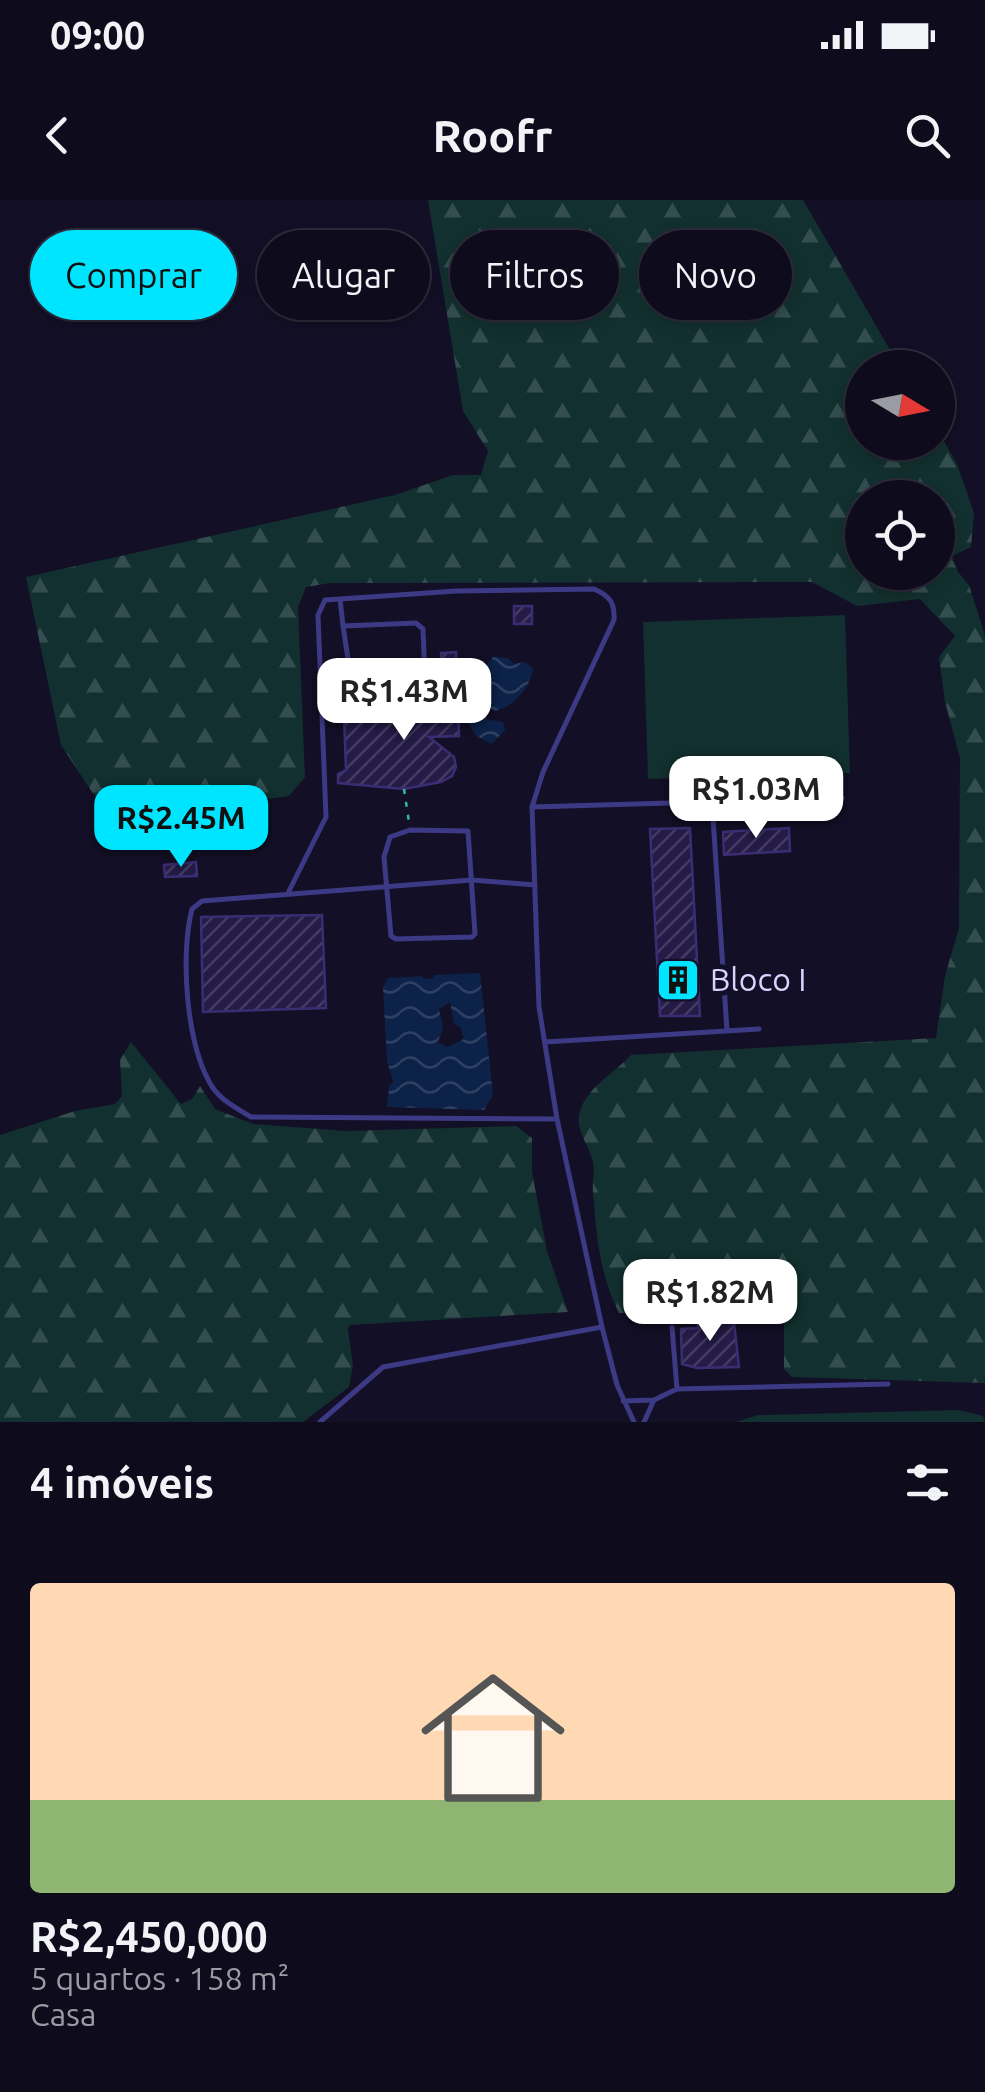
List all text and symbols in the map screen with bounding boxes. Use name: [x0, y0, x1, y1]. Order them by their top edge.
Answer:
text: 09:00: [50, 14, 145, 56]
icon: back: [30, 108, 85, 163]
icon: search: [900, 108, 955, 163]
text: Roofr: [433, 110, 552, 161]
chip: Comprar: [30, 230, 237, 320]
chip: Alugar: [257, 230, 430, 320]
chip: Filtros: [450, 230, 619, 320]
chip: Novo: [639, 230, 792, 320]
north arrow: [845, 350, 955, 460]
map controls: [845, 350, 955, 590]
button: locate: [845, 480, 955, 590]
pin: R$1.43M: [312, 658, 496, 743]
text: R$1.43M: [339, 672, 469, 708]
pin: R$1.03M: [664, 756, 848, 841]
text: R$1.03M: [691, 770, 821, 806]
pin: R$2.45M: [89, 785, 273, 870]
text: R$2.45M: [116, 799, 246, 835]
building icon: Bloco I: [655, 957, 701, 1003]
place label: Bloco I: [710, 961, 806, 997]
pin: R$1.82M: [618, 1259, 802, 1344]
text: R$1.82M: [645, 1273, 775, 1309]
icon: filters: [900, 1455, 955, 1510]
text: 4 imóveis: [30, 1459, 214, 1506]
icon: home: [403, 1648, 583, 1828]
text: R$2,450,000: [30, 1913, 268, 1960]
text: 5 quartos · 158 m²: [30, 1960, 289, 1996]
text: Casa: [30, 1996, 96, 2032]

